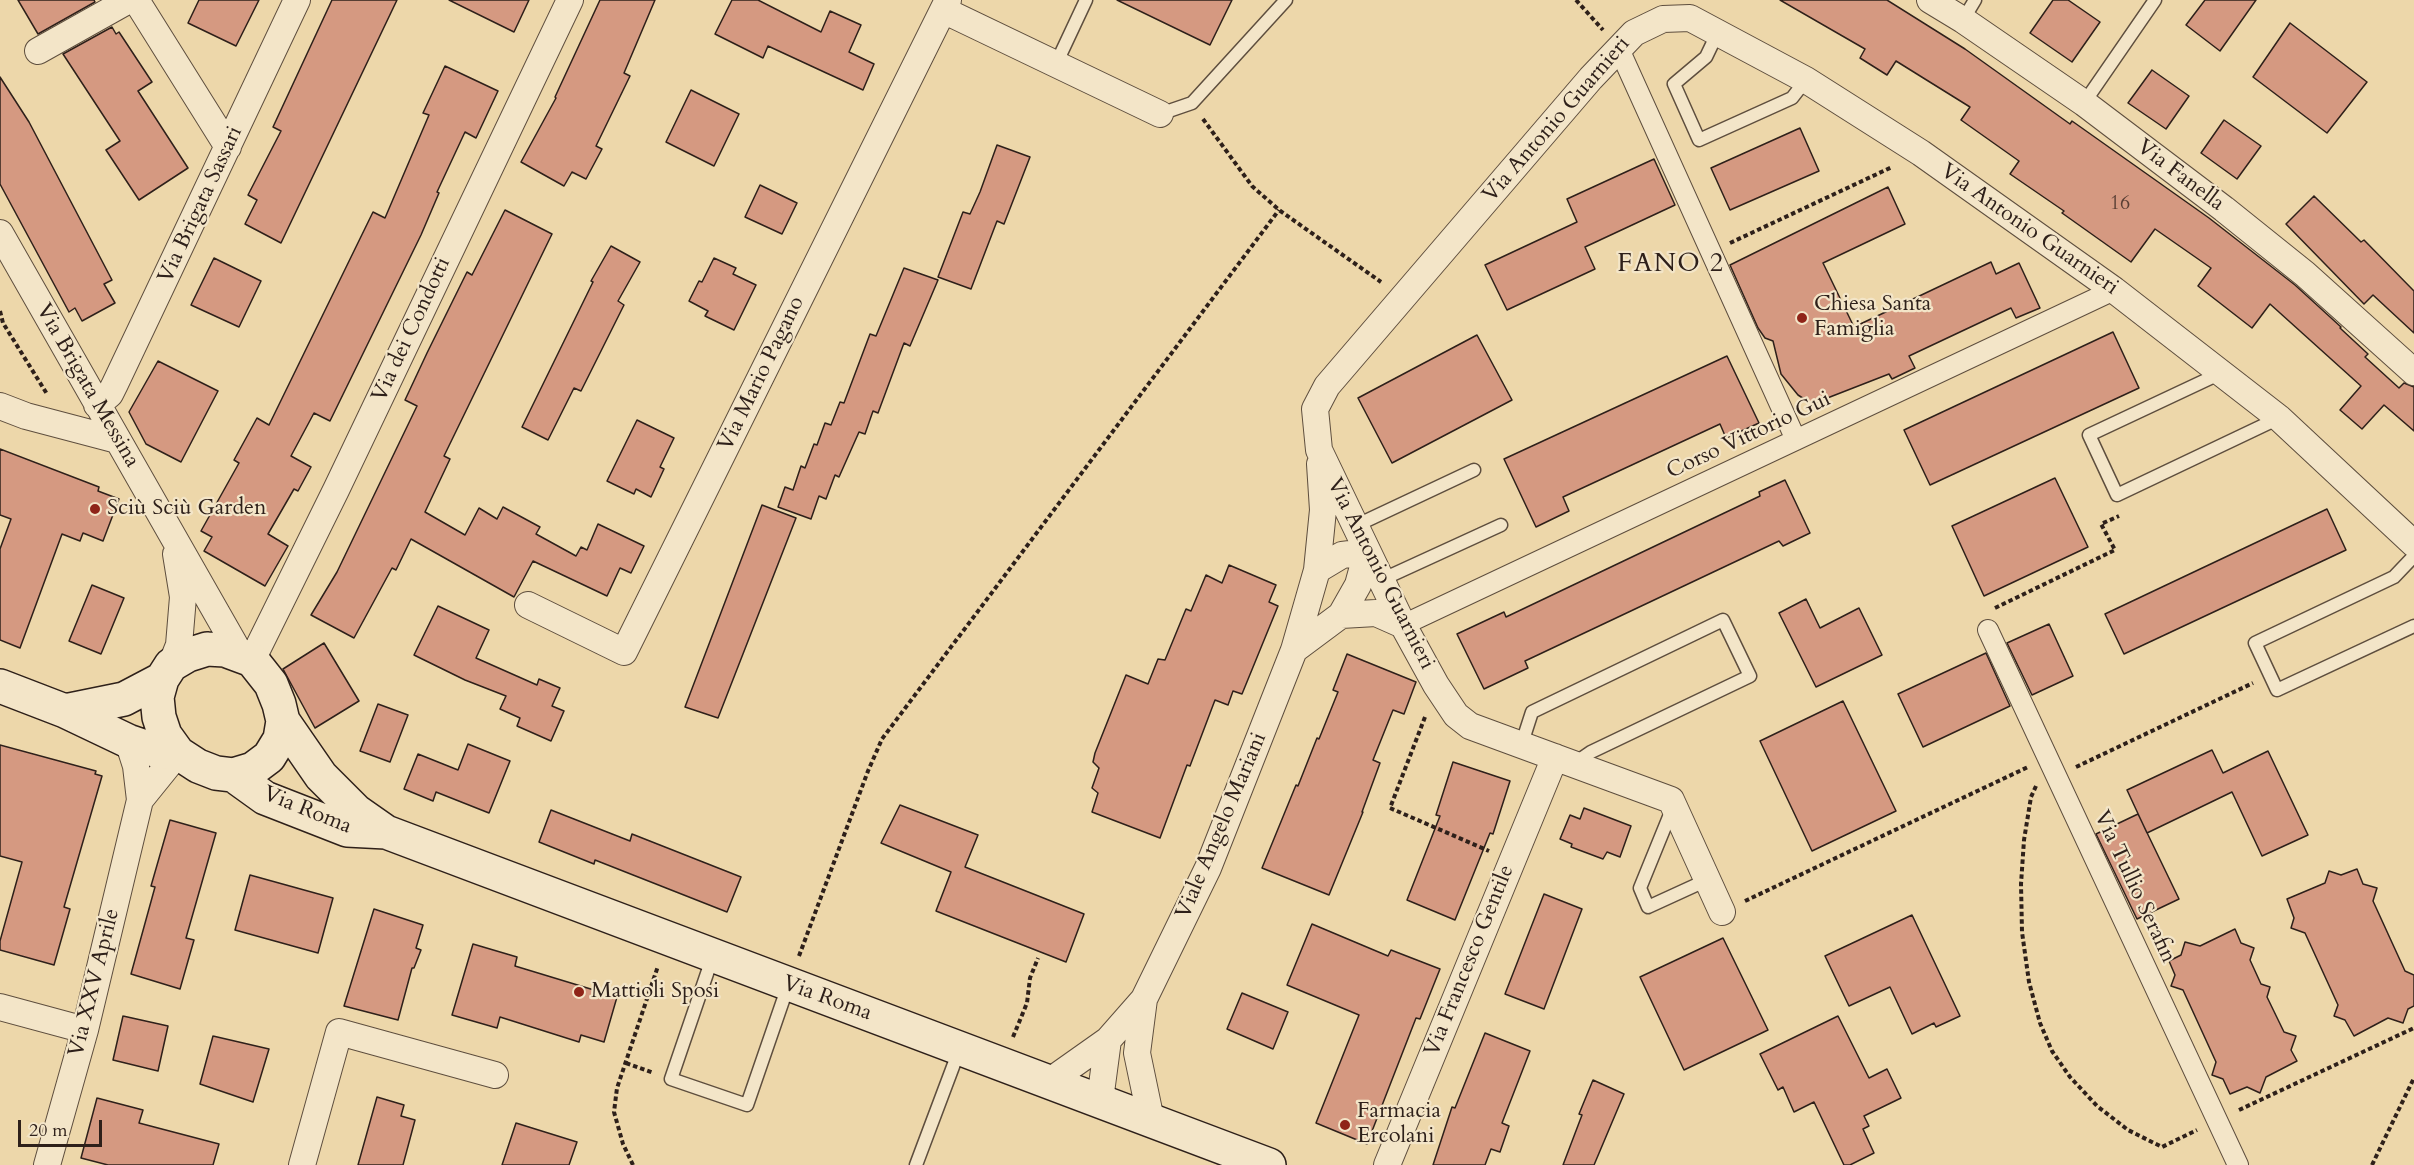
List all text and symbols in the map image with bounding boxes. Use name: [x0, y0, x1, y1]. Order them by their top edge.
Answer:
street label: Via Antonio Guarnieri: [1478, 32, 1636, 208]
street label: Via Brigata Sassari: [153, 122, 249, 288]
street label: Via Fanella: [2131, 134, 2229, 218]
street label: Via Antonio Guarnieri: [1935, 159, 2123, 301]
house number: 16: [2110, 192, 2130, 216]
district label: FANO 2: [1617, 249, 1725, 281]
street label: Via dei Condotti: [367, 254, 457, 406]
street label: Via Mario Pagano: [713, 292, 811, 456]
place label: Chiesa Santa Famiglia: [1814, 292, 1931, 344]
street label: Via Brigata Messina: [29, 299, 145, 473]
marker: Chiesa Santa Famiglia: [1795, 311, 1809, 325]
street label: Corso Vittorio Gui: [1663, 386, 1835, 486]
street label: Via Antonio Guarnieri: [1320, 474, 1440, 674]
place label: Sciù Sciù Garden: [107, 496, 267, 522]
marker: Sciù Sciù Garden: [88, 502, 102, 516]
street label: Viale Angelo Mariani: [1171, 729, 1273, 923]
street label: Via Roma: [259, 781, 355, 841]
street label: Via Tullio Serafin: [2087, 807, 2181, 967]
street label: Via Francesco Gentile: [1420, 861, 1520, 1061]
street label: Via XXV Aprile: [64, 906, 126, 1060]
street label: Via Roma: [779, 971, 875, 1027]
place label: Mattioli Sposi: [591, 979, 719, 1005]
marker: Mattioli Sposi: [572, 985, 586, 999]
place label: Farmacia Ercolani: [1357, 1099, 1441, 1150]
scale bar: [21, 1108, 105, 1146]
text: 20 m: [29, 1118, 68, 1143]
marker: Farmacia Ercolani: [1338, 1118, 1352, 1132]

